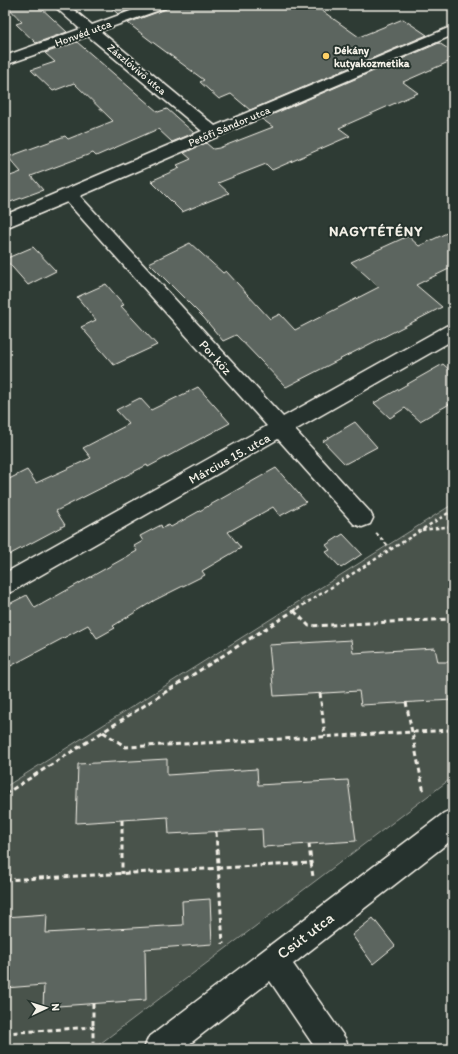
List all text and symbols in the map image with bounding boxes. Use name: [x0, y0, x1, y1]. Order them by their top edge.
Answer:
street label: Honvéd utca: [53, 17, 113, 50]
street label: Zászlóvivő utca: [105, 41, 169, 98]
place label: Dékány kutyakozmetika: [334, 44, 410, 71]
marker: Dékány kutyakozmetika: [321, 51, 331, 61]
street label: Petőfi Sándor utca: [186, 103, 272, 150]
district label: NAGYTÉTÉNY: [329, 223, 423, 240]
street label: Por köz: [196, 337, 235, 378]
street label: Március 15. utca: [186, 430, 273, 487]
street label: Csút utca: [273, 908, 338, 963]
north arrow: [26, 988, 66, 1028]
text: N: [49, 1003, 62, 1012]

